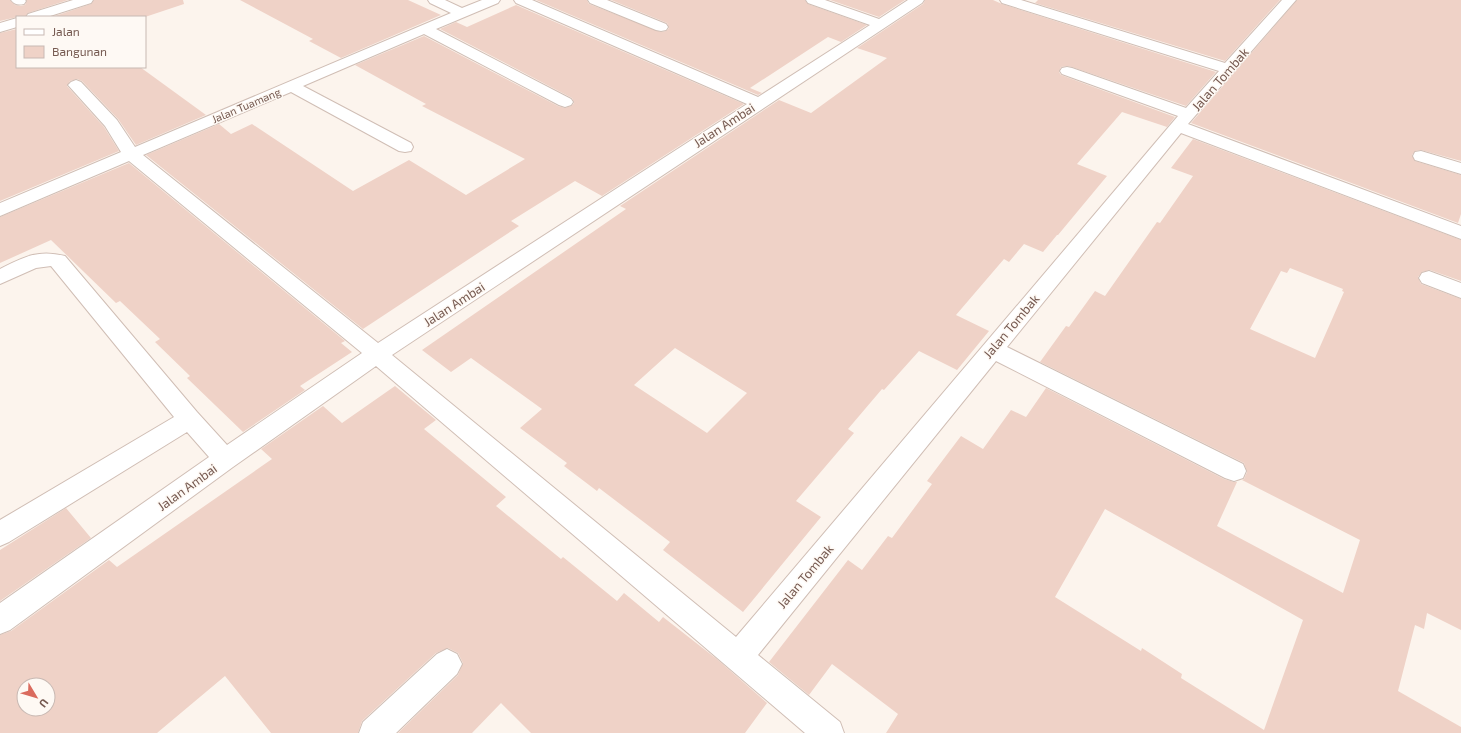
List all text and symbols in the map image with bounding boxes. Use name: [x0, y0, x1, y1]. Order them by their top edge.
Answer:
legend: [16, 16, 146, 68]
text: Jalan: [52, 24, 80, 38]
text: Bangunan: [52, 44, 107, 58]
street label: Jalan Tombak: [1188, 44, 1252, 114]
street label: Jalan Tuamang: [210, 85, 282, 125]
street label: Jalan Ambai: [690, 99, 758, 151]
street label: Jalan Ambai: [420, 278, 488, 330]
street label: Jalan Tombak: [980, 290, 1043, 361]
street label: Jalan Ambai: [154, 460, 220, 514]
street label: Jalan Tombak: [774, 540, 837, 611]
north arrow: [16, 677, 56, 717]
text: U: [37, 696, 52, 710]

